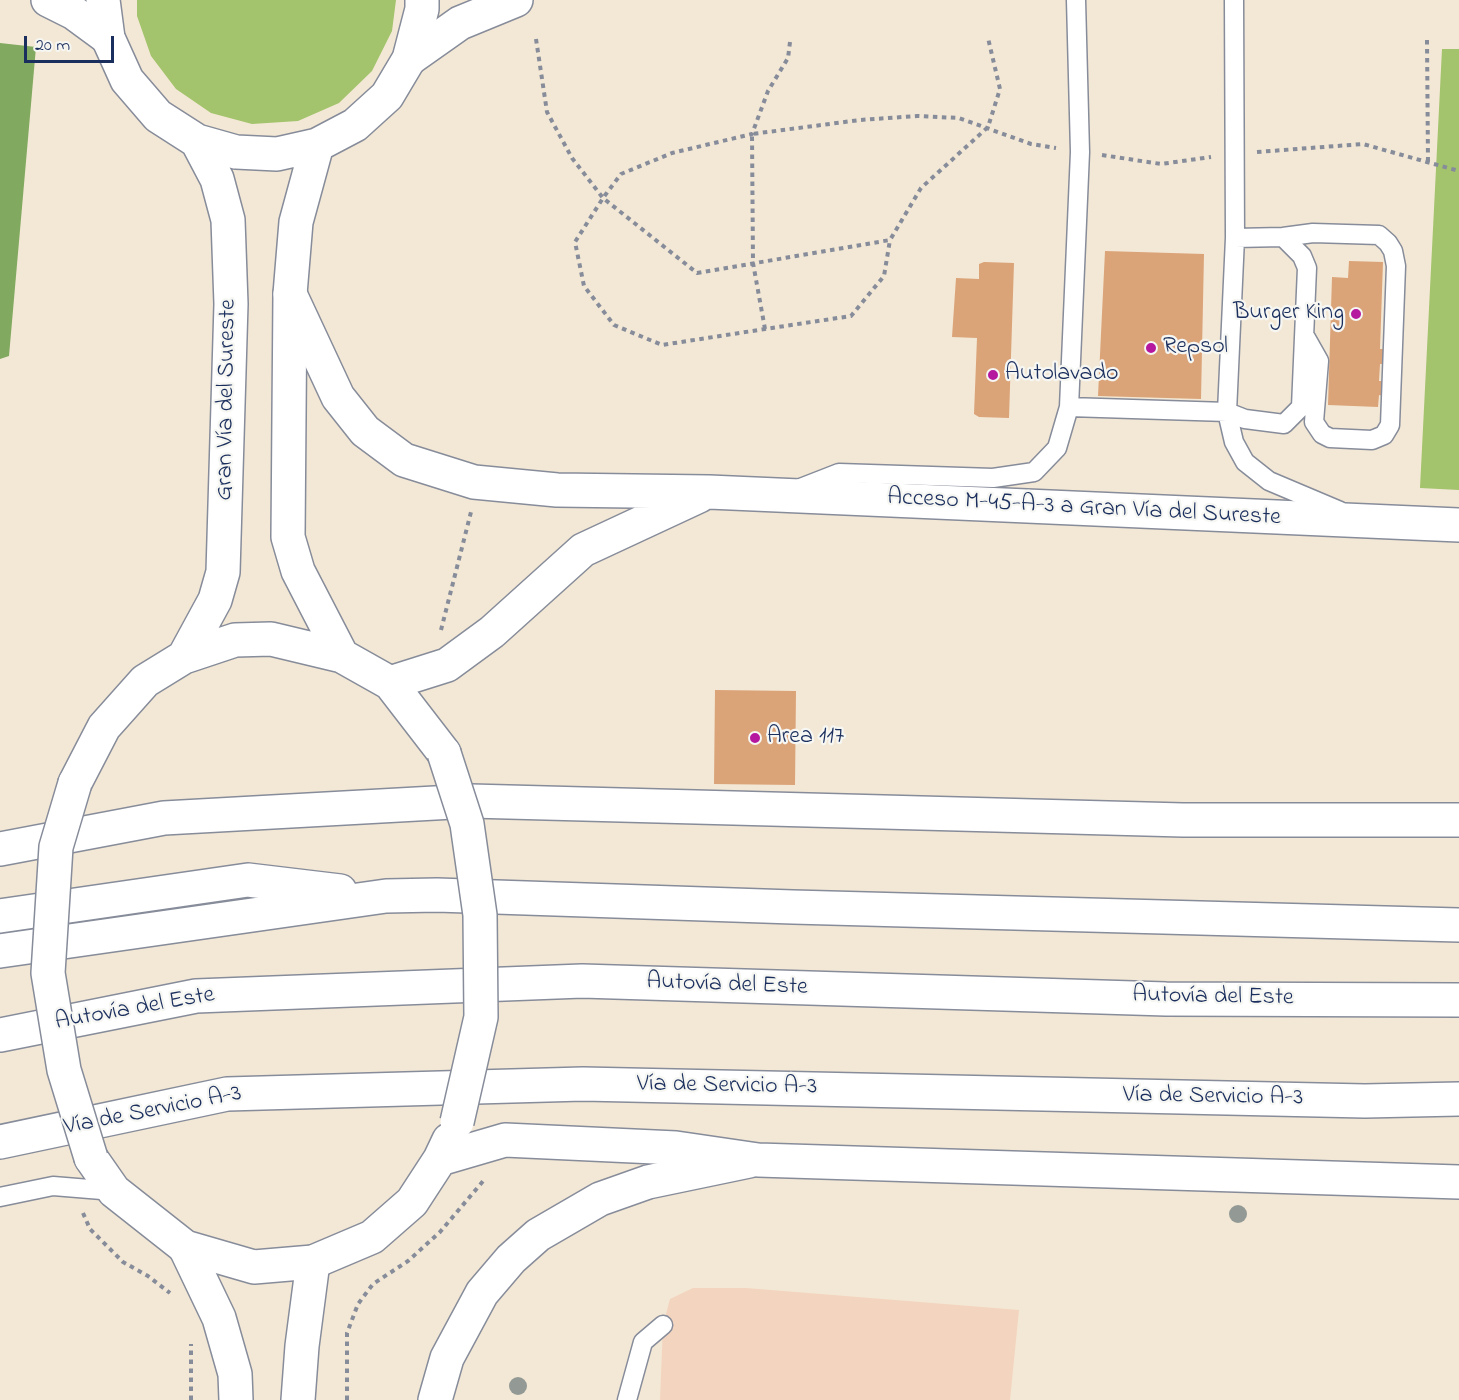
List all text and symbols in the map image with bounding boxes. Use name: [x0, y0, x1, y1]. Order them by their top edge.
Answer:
scale bar: [27, 24, 117, 62]
text: 20 m: [35, 33, 70, 59]
street label: Gran Vía del Sureste: [212, 299, 244, 501]
place label: Burger King: [1233, 300, 1344, 328]
marker: Burger King: [1349, 307, 1363, 321]
place label: Repsol: [1163, 334, 1228, 362]
marker: Repsol: [1144, 341, 1158, 355]
place label: Autolavado: [1005, 361, 1118, 389]
marker: Autolavado: [986, 368, 1000, 382]
street label: Acceso M-45-A-3 a Gran Vía del Sureste: [887, 484, 1281, 534]
place label: Area 117: [767, 724, 844, 752]
marker: Area 117: [748, 731, 762, 745]
street label: Autovía del Este: [646, 969, 808, 1003]
street label: Autovía del Este: [53, 982, 217, 1038]
street label: Autovía del Este: [1132, 982, 1294, 1014]
street label: Vía de Servicio A-3: [637, 1071, 817, 1103]
street label: Vía de Servicio A-3: [62, 1081, 244, 1143]
street label: Vía de Servicio A-3: [1123, 1082, 1303, 1114]

